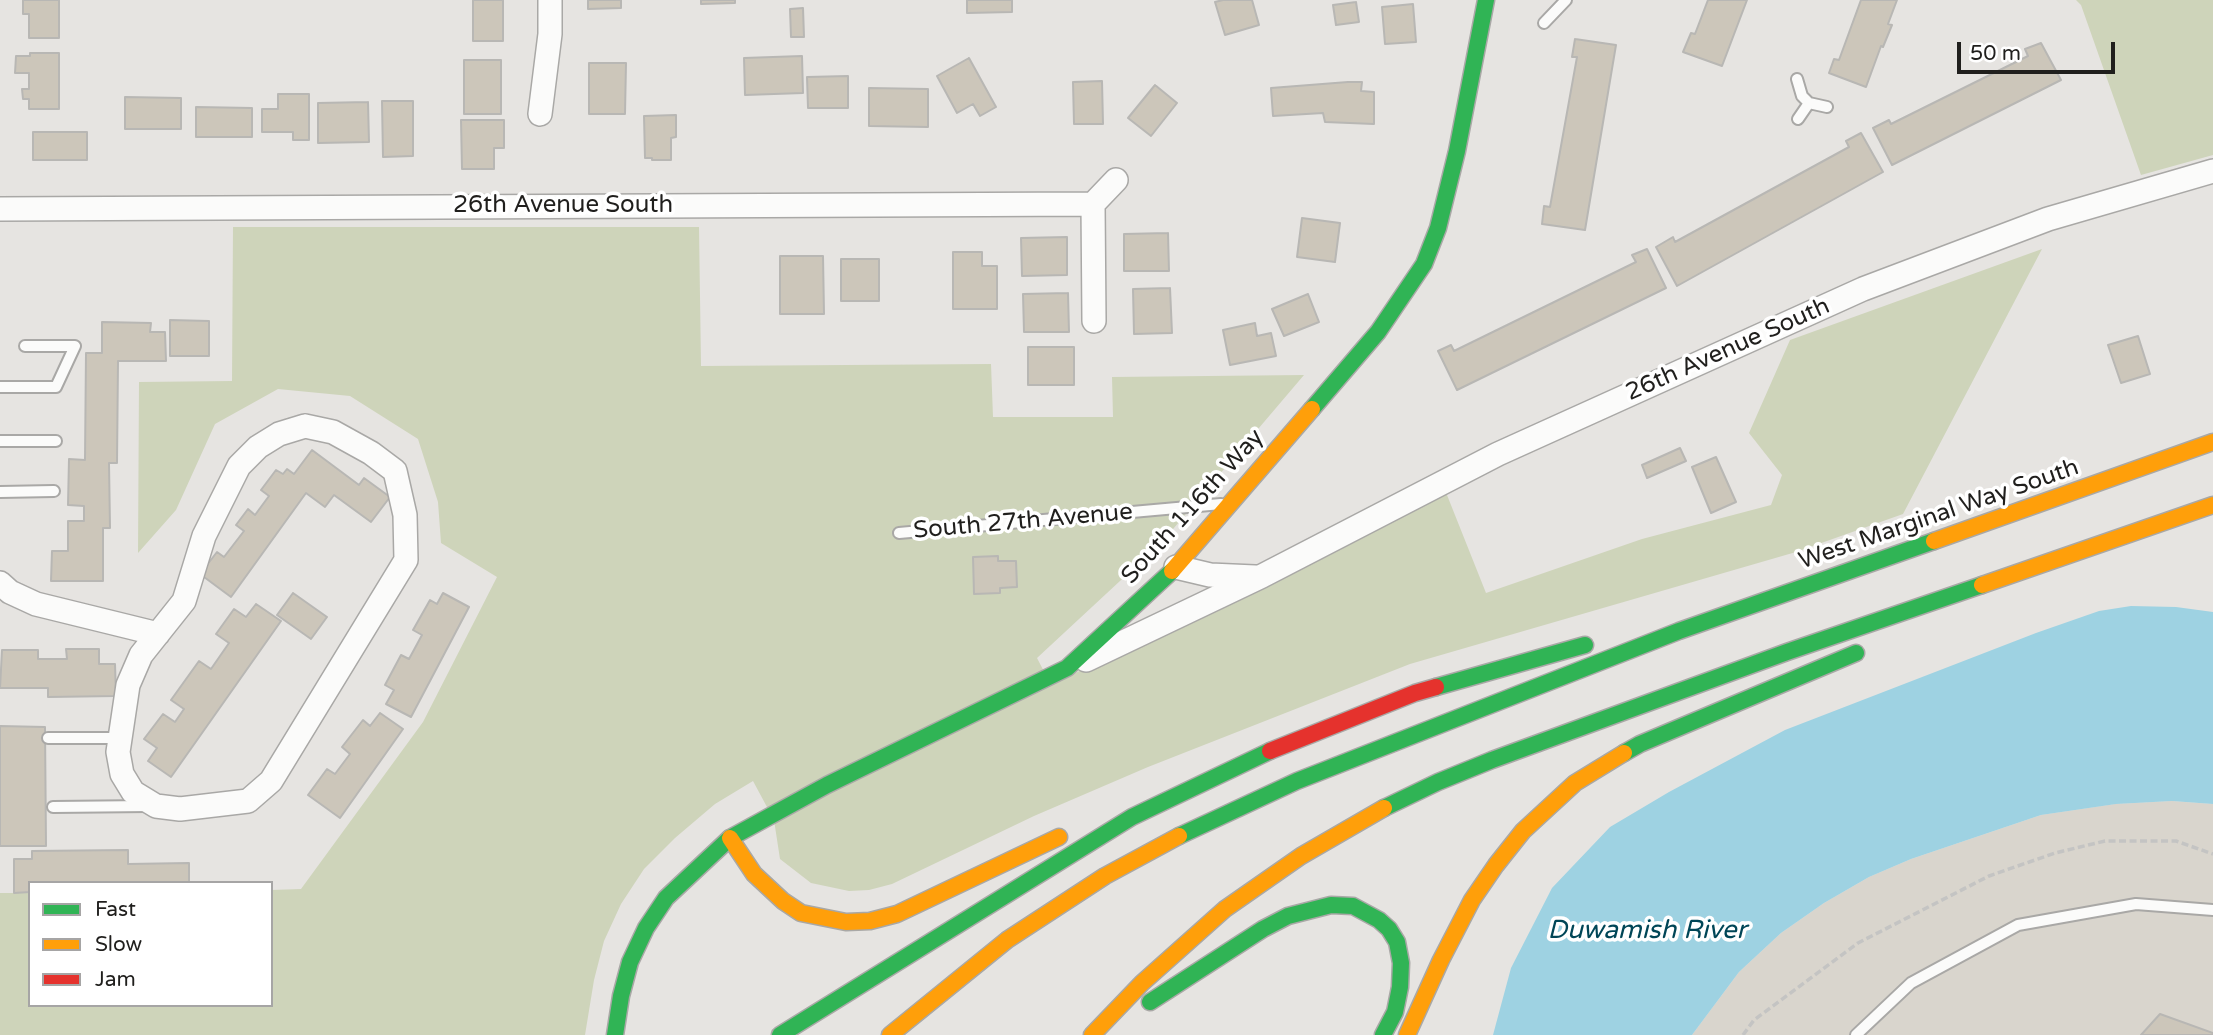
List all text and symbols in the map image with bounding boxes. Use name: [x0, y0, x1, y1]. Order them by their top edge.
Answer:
scale bar: [1961, 28, 2118, 72]
text: 50 m: [1970, 41, 2021, 66]
street label: 26th Avenue South: [453, 192, 673, 220]
street label: 26th Avenue South: [1622, 292, 1834, 408]
street label: South 116th Way: [1116, 424, 1270, 590]
street label: West Marginal Way South: [1795, 454, 2083, 576]
street label: South 27th Avenue: [912, 498, 1134, 546]
legend: [28, 881, 273, 1007]
text: Fast: [95, 897, 136, 922]
water label: Duwamish River: [1548, 915, 1746, 947]
text: Slow: [95, 932, 142, 957]
text: Jam: [95, 967, 136, 992]

